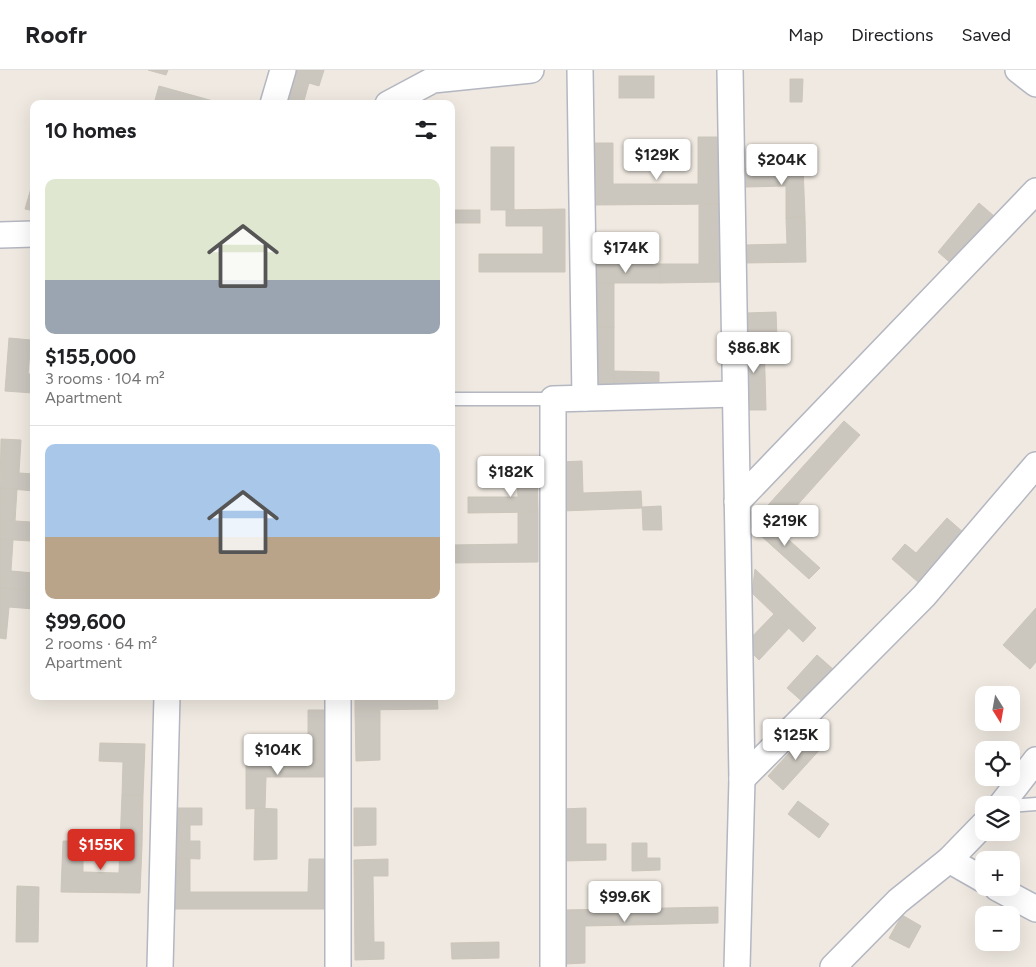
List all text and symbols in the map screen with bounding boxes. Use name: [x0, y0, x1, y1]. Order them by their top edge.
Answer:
text: Roofr: [25, 20, 87, 49]
text: Map: [788, 24, 823, 46]
text: Directions: [851, 24, 933, 46]
text: Saved: [961, 24, 1011, 46]
icon: filters: [412, 116, 440, 144]
text: 10 homes: [45, 118, 136, 143]
pin: $129K: [622, 138, 692, 181]
pin: $204K: [747, 144, 817, 186]
text: $129K: [635, 145, 679, 164]
text: $204K: [757, 150, 807, 169]
icon: home: [198, 211, 288, 301]
pin: $174K: [591, 232, 661, 274]
text: $174K: [603, 238, 649, 257]
pin: $86.8K: [713, 332, 795, 374]
text: $86.8K: [728, 338, 780, 357]
text: $155,000: [45, 344, 136, 369]
text: 3 rooms · 104 m²: [45, 369, 165, 388]
text: Apartment: [45, 388, 122, 407]
pin: $182K: [476, 456, 546, 498]
text: $182K: [488, 462, 534, 481]
icon: home: [198, 477, 288, 567]
pin: $219K: [750, 504, 820, 547]
text: $219K: [763, 511, 807, 530]
text: $99,600: [45, 609, 126, 634]
text: 2 rooms · 64 m²: [45, 634, 157, 653]
text: Apartment: [45, 653, 122, 672]
north arrow: [975, 686, 1020, 731]
map controls: [975, 686, 1020, 951]
pin: $125K: [761, 718, 831, 761]
text: $125K: [774, 725, 818, 744]
pin: $104K: [243, 734, 313, 776]
text: $104K: [255, 740, 301, 759]
button: locate: [975, 741, 1020, 786]
button: layers: [975, 796, 1020, 841]
pin: $155K: [66, 828, 136, 871]
text: $155K: [79, 835, 123, 854]
button: +: [975, 851, 1020, 896]
pin: $99.6K: [584, 880, 666, 923]
text: $99.6K: [599, 887, 651, 906]
button: −: [975, 906, 1020, 951]

